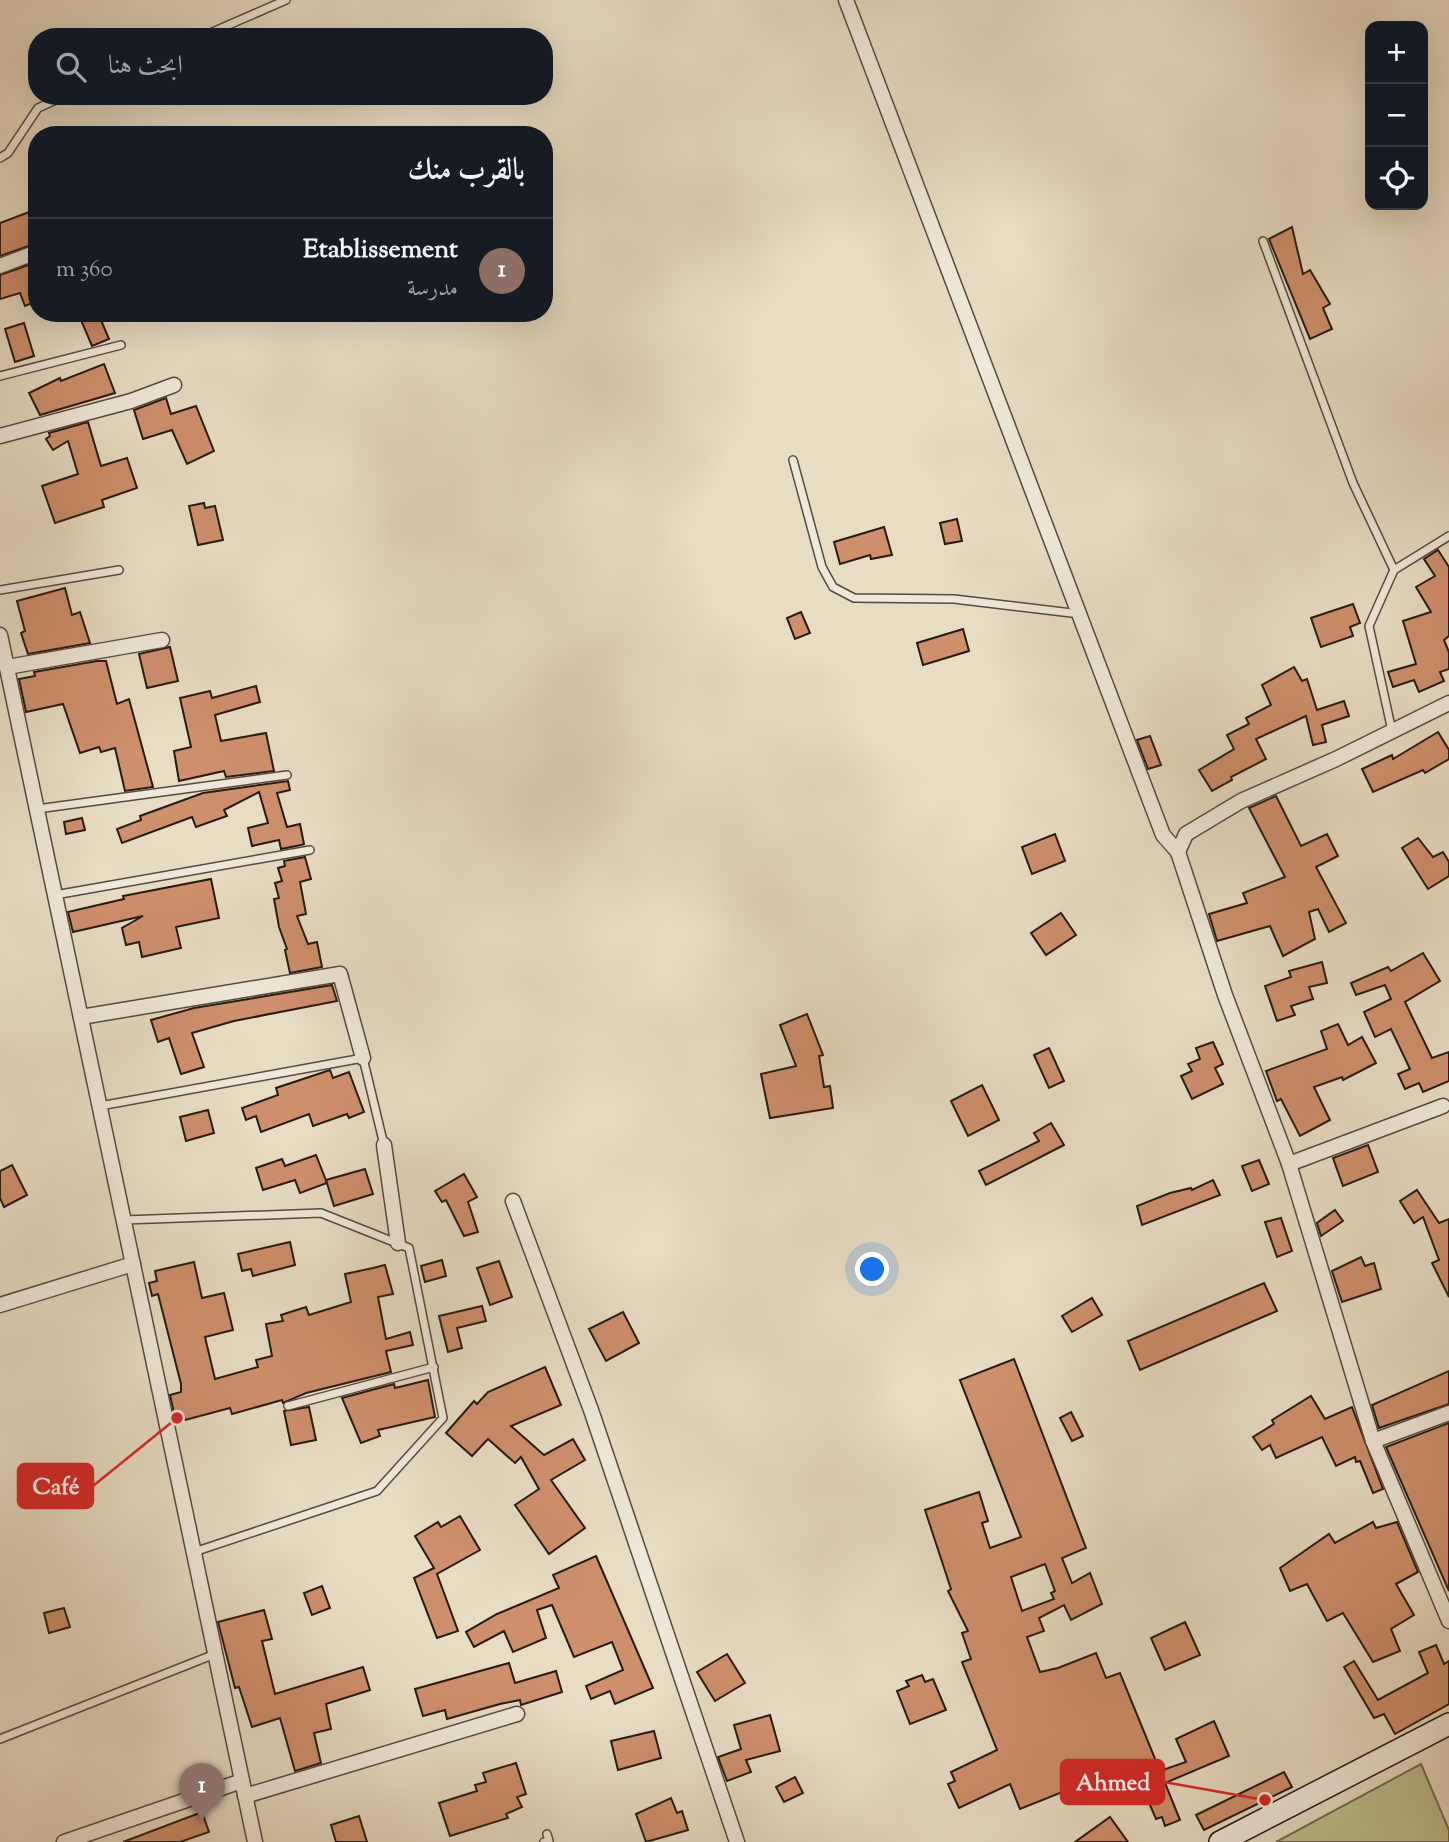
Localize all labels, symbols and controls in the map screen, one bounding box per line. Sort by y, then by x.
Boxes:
map controls [1365,21,1428,210]
button: + [1365,21,1428,84]
search box [28,28,553,105]
icon: search [52,48,90,86]
text: ابحث هنا [108,48,183,85]
button: − [1365,84,1428,147]
button: locate [1365,147,1428,210]
text: بالقرب منك [408,150,525,193]
text: Etablissement [303,232,458,269]
text: 360 m [56,254,113,287]
text: 1 [498,254,506,287]
text: مدرسة [407,273,458,306]
your location [855,1252,889,1286]
callout: Café [18,1464,93,1508]
text: Café [32,1472,80,1505]
callout: Ahmed [1061,1760,1164,1804]
pin: 1 [179,1763,225,1821]
text: Ahmed [1076,1768,1150,1801]

